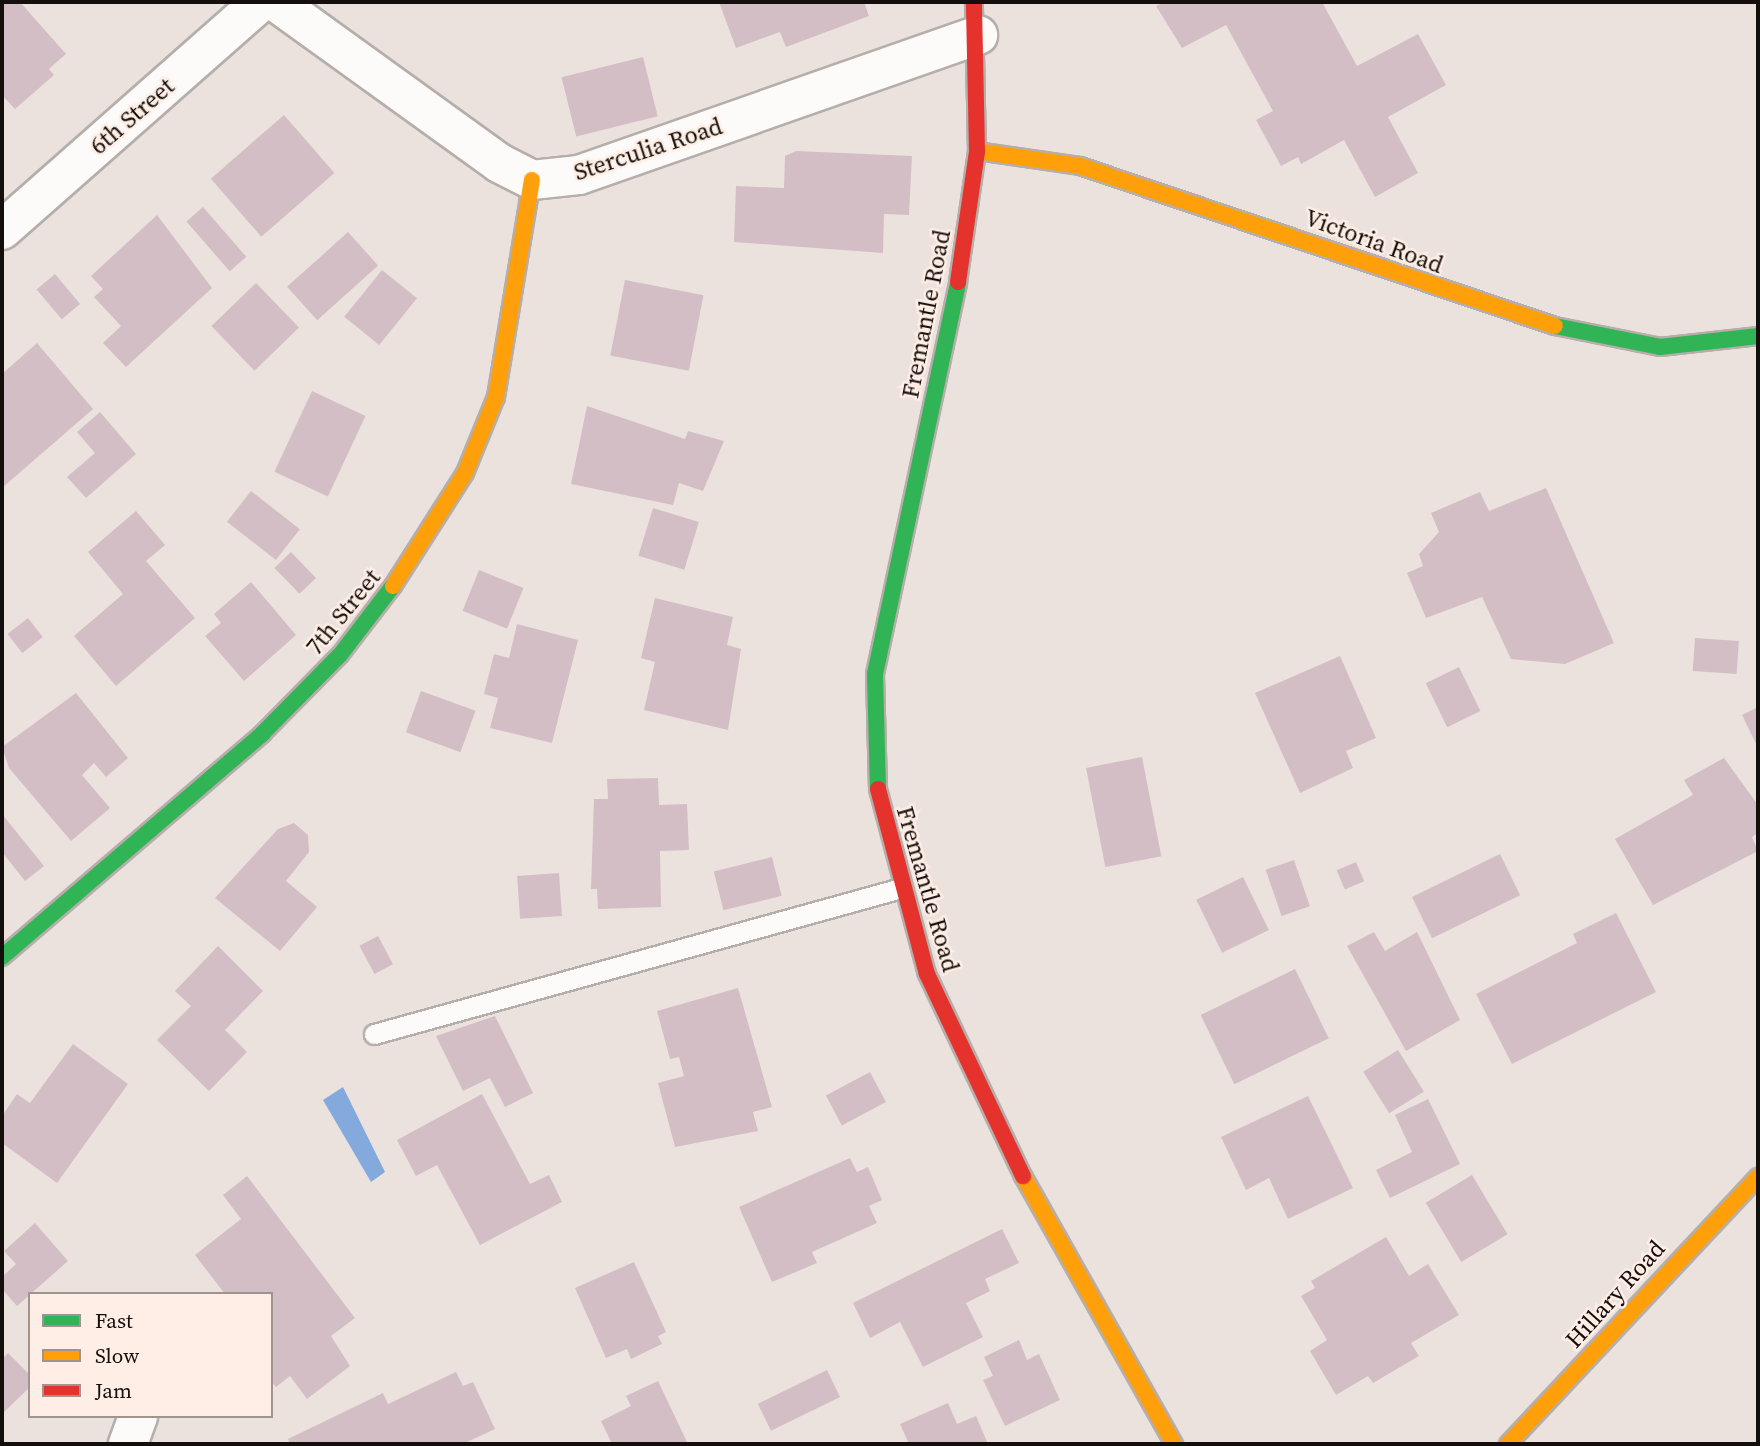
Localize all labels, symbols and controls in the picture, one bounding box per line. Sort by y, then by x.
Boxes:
street label: 6th Street [84,72,180,160]
street label: Sterculia Road [570,111,726,187]
street label: Victoria Road [1301,203,1447,279]
street label: Fremantle Road [896,227,956,401]
street label: 7th Street [300,563,386,661]
street label: Fremantle Road [891,803,965,975]
street label: Hillary Road [1559,1234,1671,1354]
legend [28,1292,273,1418]
text: Fast [95,1306,133,1335]
text: Slow [95,1341,139,1370]
text: Jam [95,1376,132,1405]

